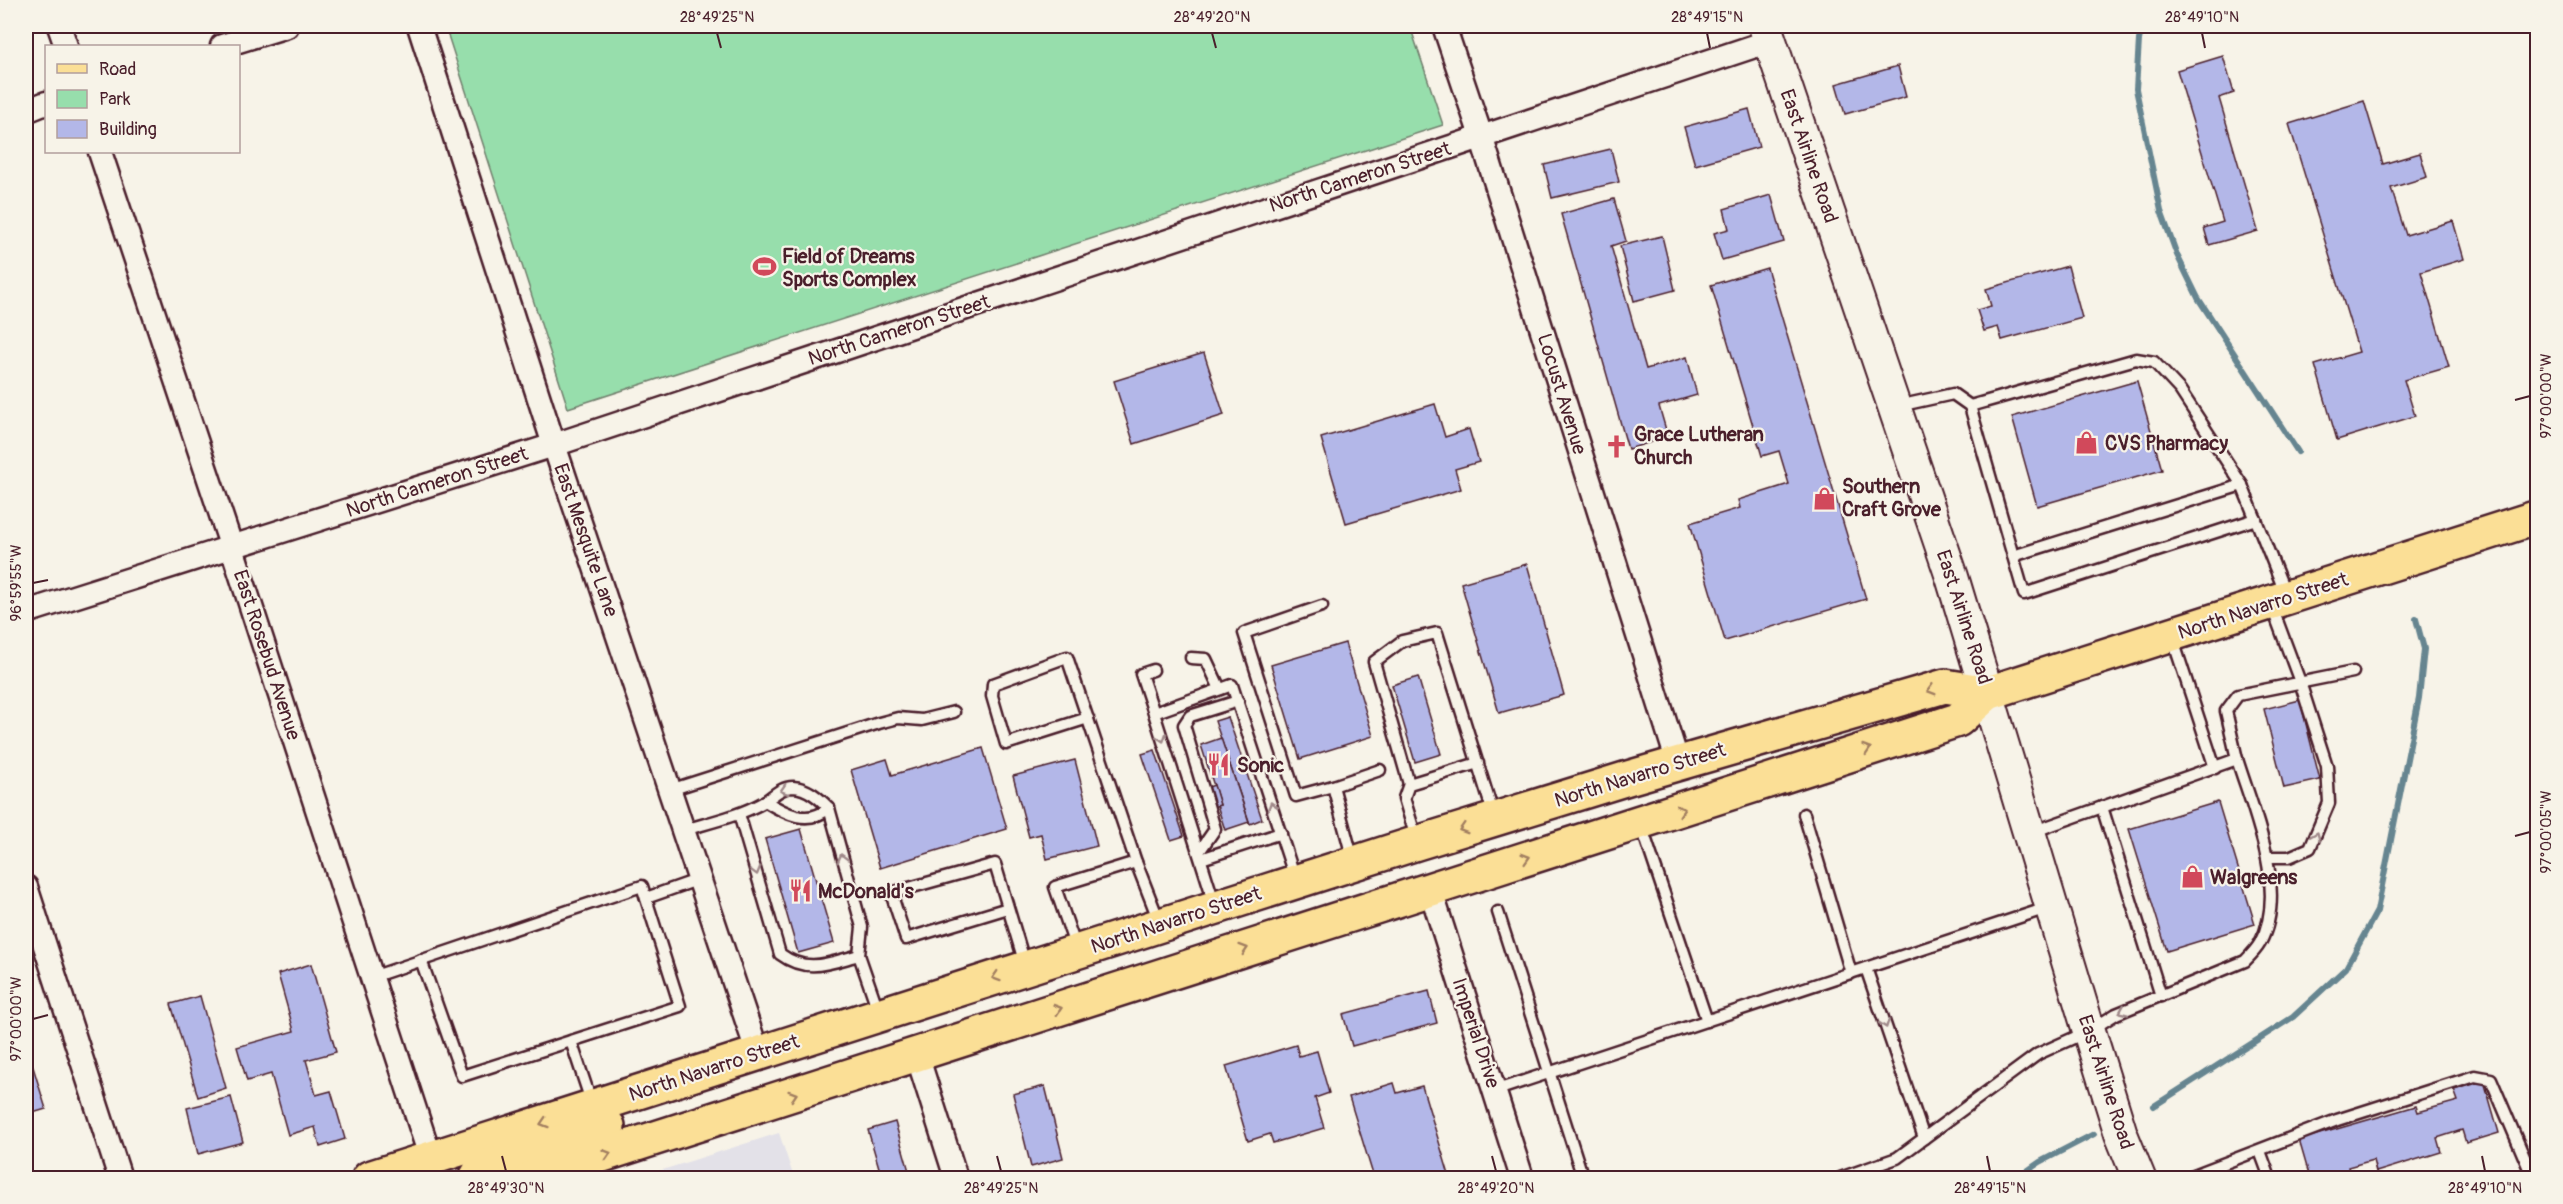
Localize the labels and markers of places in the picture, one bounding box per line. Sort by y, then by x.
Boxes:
place label: Field of Dreams Sports Complex [782,244,917,292]
sports icon: Field of Dreams Sports Complex [751,254,777,280]
place label: Grace Lutheran Church [1634,422,1764,470]
shop icon: CVS Pharmacy [2074,430,2100,456]
place label: CVS Pharmacy [2105,431,2228,456]
church icon: Grace Lutheran Church [1603,433,1629,459]
place label: Southern Craft Grove [1842,474,1942,522]
shop icon: Southern Craft Grove [1811,485,1837,511]
restaurant icon: Sonic [1206,752,1232,778]
place label: Sonic [1237,753,1284,778]
shop icon: Walgreens [2179,864,2205,890]
place label: Walgreens [2210,865,2297,890]
restaurant icon: McDonald's [787,878,813,904]
place label: McDonald's [818,879,914,904]

